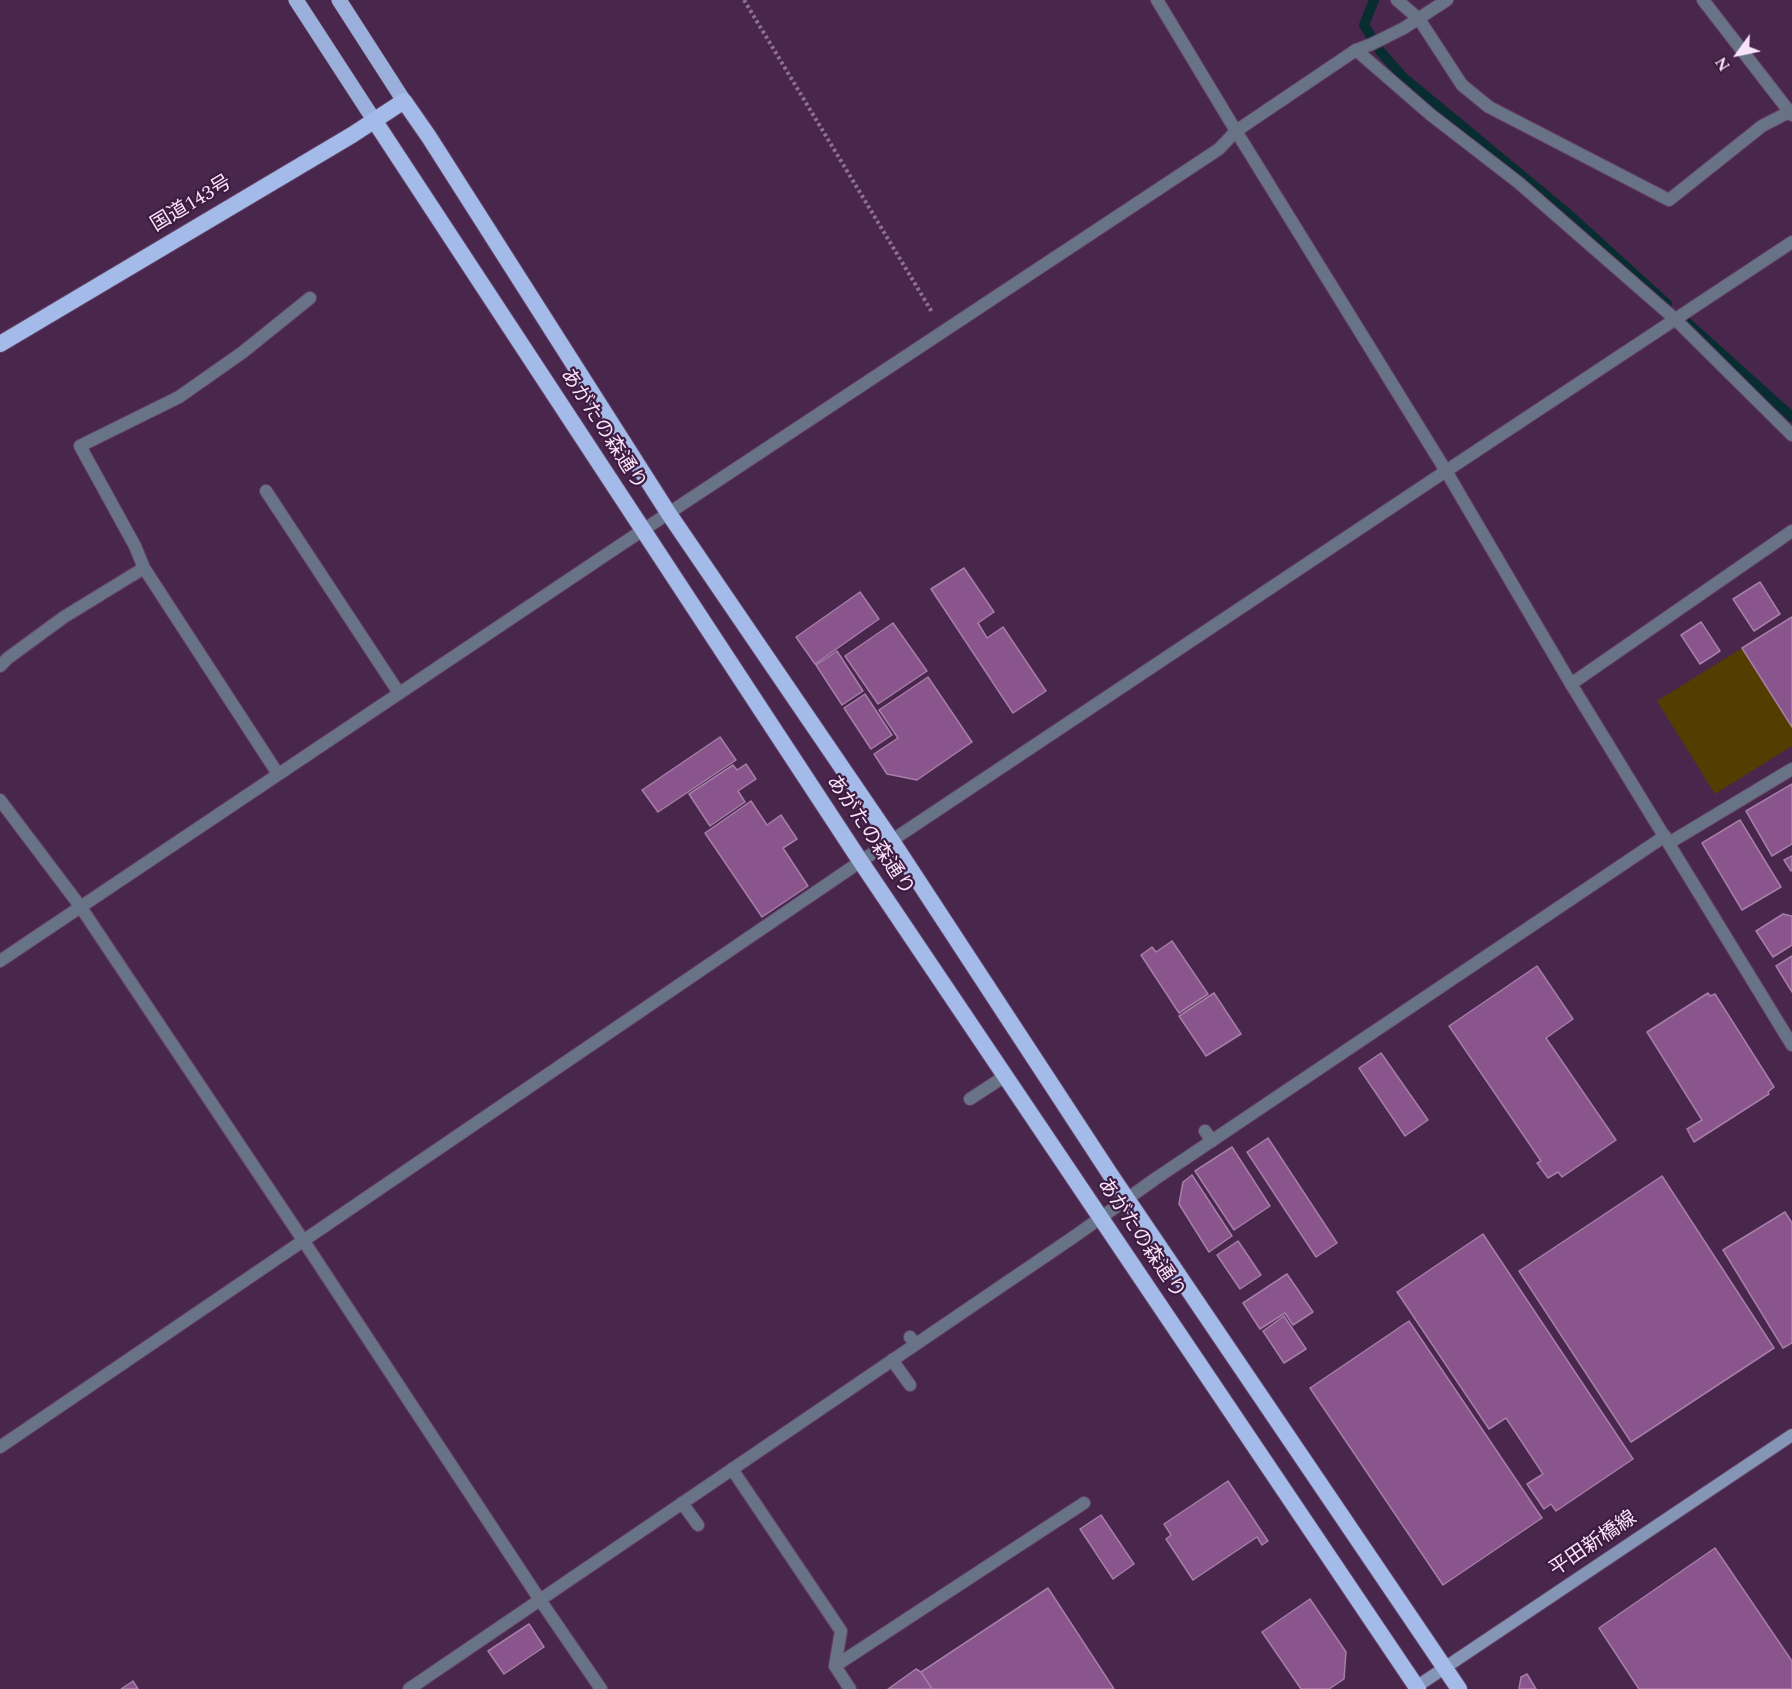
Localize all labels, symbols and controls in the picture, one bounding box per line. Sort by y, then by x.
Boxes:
north arrow [1708,24,1768,84]
text: N [1709,52,1737,76]
street label: 国道143号 [147,172,237,238]
street label: あがたの森通り [554,365,650,495]
street label: あがたの森通り [820,771,918,901]
street label: あがたの森通り [1091,1174,1189,1304]
street label: 平田新橋線 [1546,1507,1642,1583]

